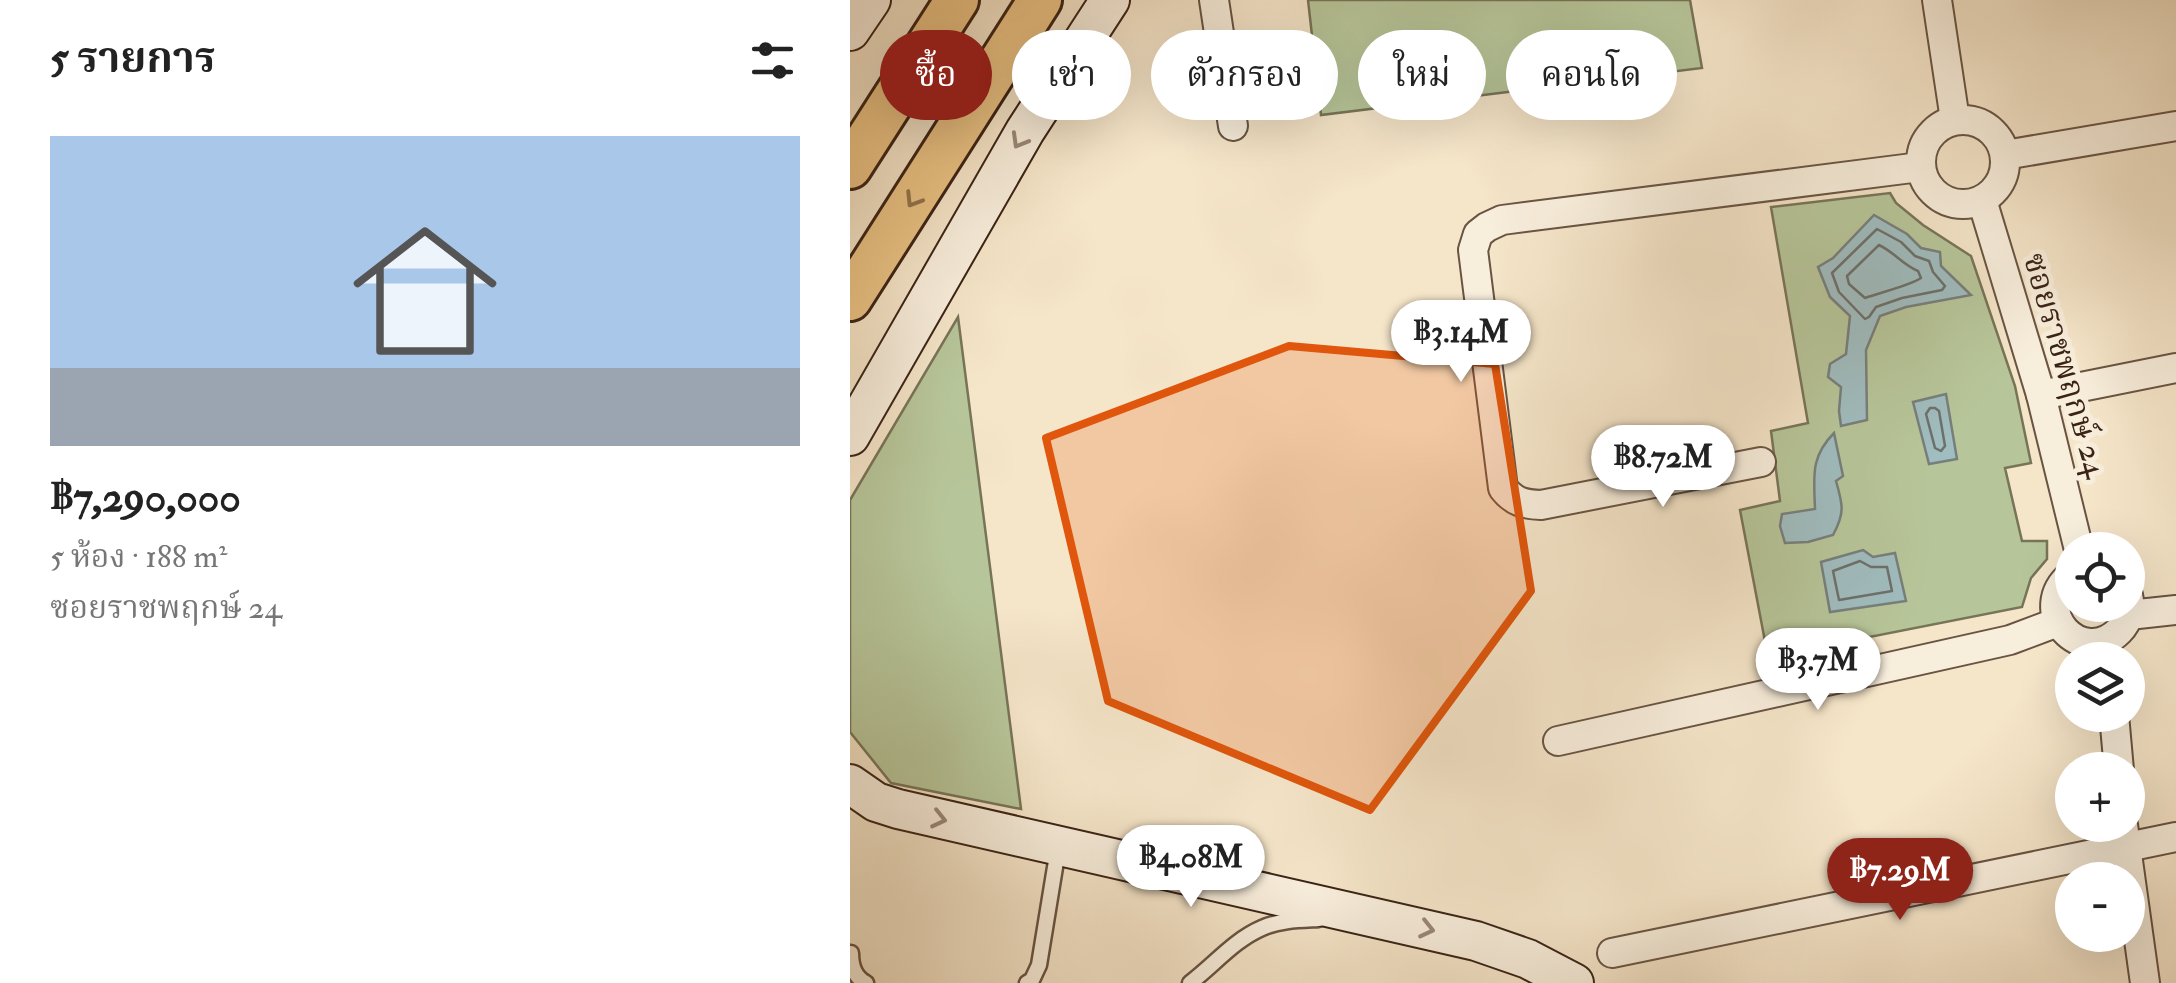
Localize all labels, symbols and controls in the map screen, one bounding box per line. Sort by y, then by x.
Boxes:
chip: ซื้อ [880,30,992,120]
chip: เช่า [1012,30,1131,120]
chip: ตัวกรอง [1151,30,1338,120]
chip: ใหม่ [1358,30,1486,120]
chip: คอนโด [1506,30,1677,120]
text: 5 รายการ [50,33,216,85]
icon: filters [745,33,800,88]
one-way arrow [1012,130,1032,148]
one-way arrow [906,190,925,208]
icon: home [335,201,515,381]
street label: ซอยราชพฤกษ์ 24 [2014,248,2117,484]
pin: ฿3.14M [1380,300,1542,385]
text: ฿3.14M [1413,312,1509,352]
pin: ฿8.72M [1582,425,1744,510]
text: ฿8.72M [1613,437,1713,477]
text: ฿7,290,000 [50,472,241,524]
map controls [2055,532,2145,952]
button: locate [2055,532,2145,622]
text: 5 ห้อง · 188 m² [50,537,227,577]
text: ซอยราชพฤกษ์ 24 [50,588,282,628]
pin: ฿3.7M [1748,628,1888,713]
text: ฿3.7M [1778,640,1858,680]
button: layers [2055,642,2145,732]
button: + [2055,752,2145,842]
one-way arrow [930,807,947,828]
pin: ฿4.08M [1110,825,1272,910]
text: ฿4.08M [1139,837,1243,877]
pin: ฿7.29M [1819,838,1981,923]
text: ฿7.29M [1849,850,1951,890]
button: − [2055,862,2145,952]
one-way arrow [1418,917,1435,938]

